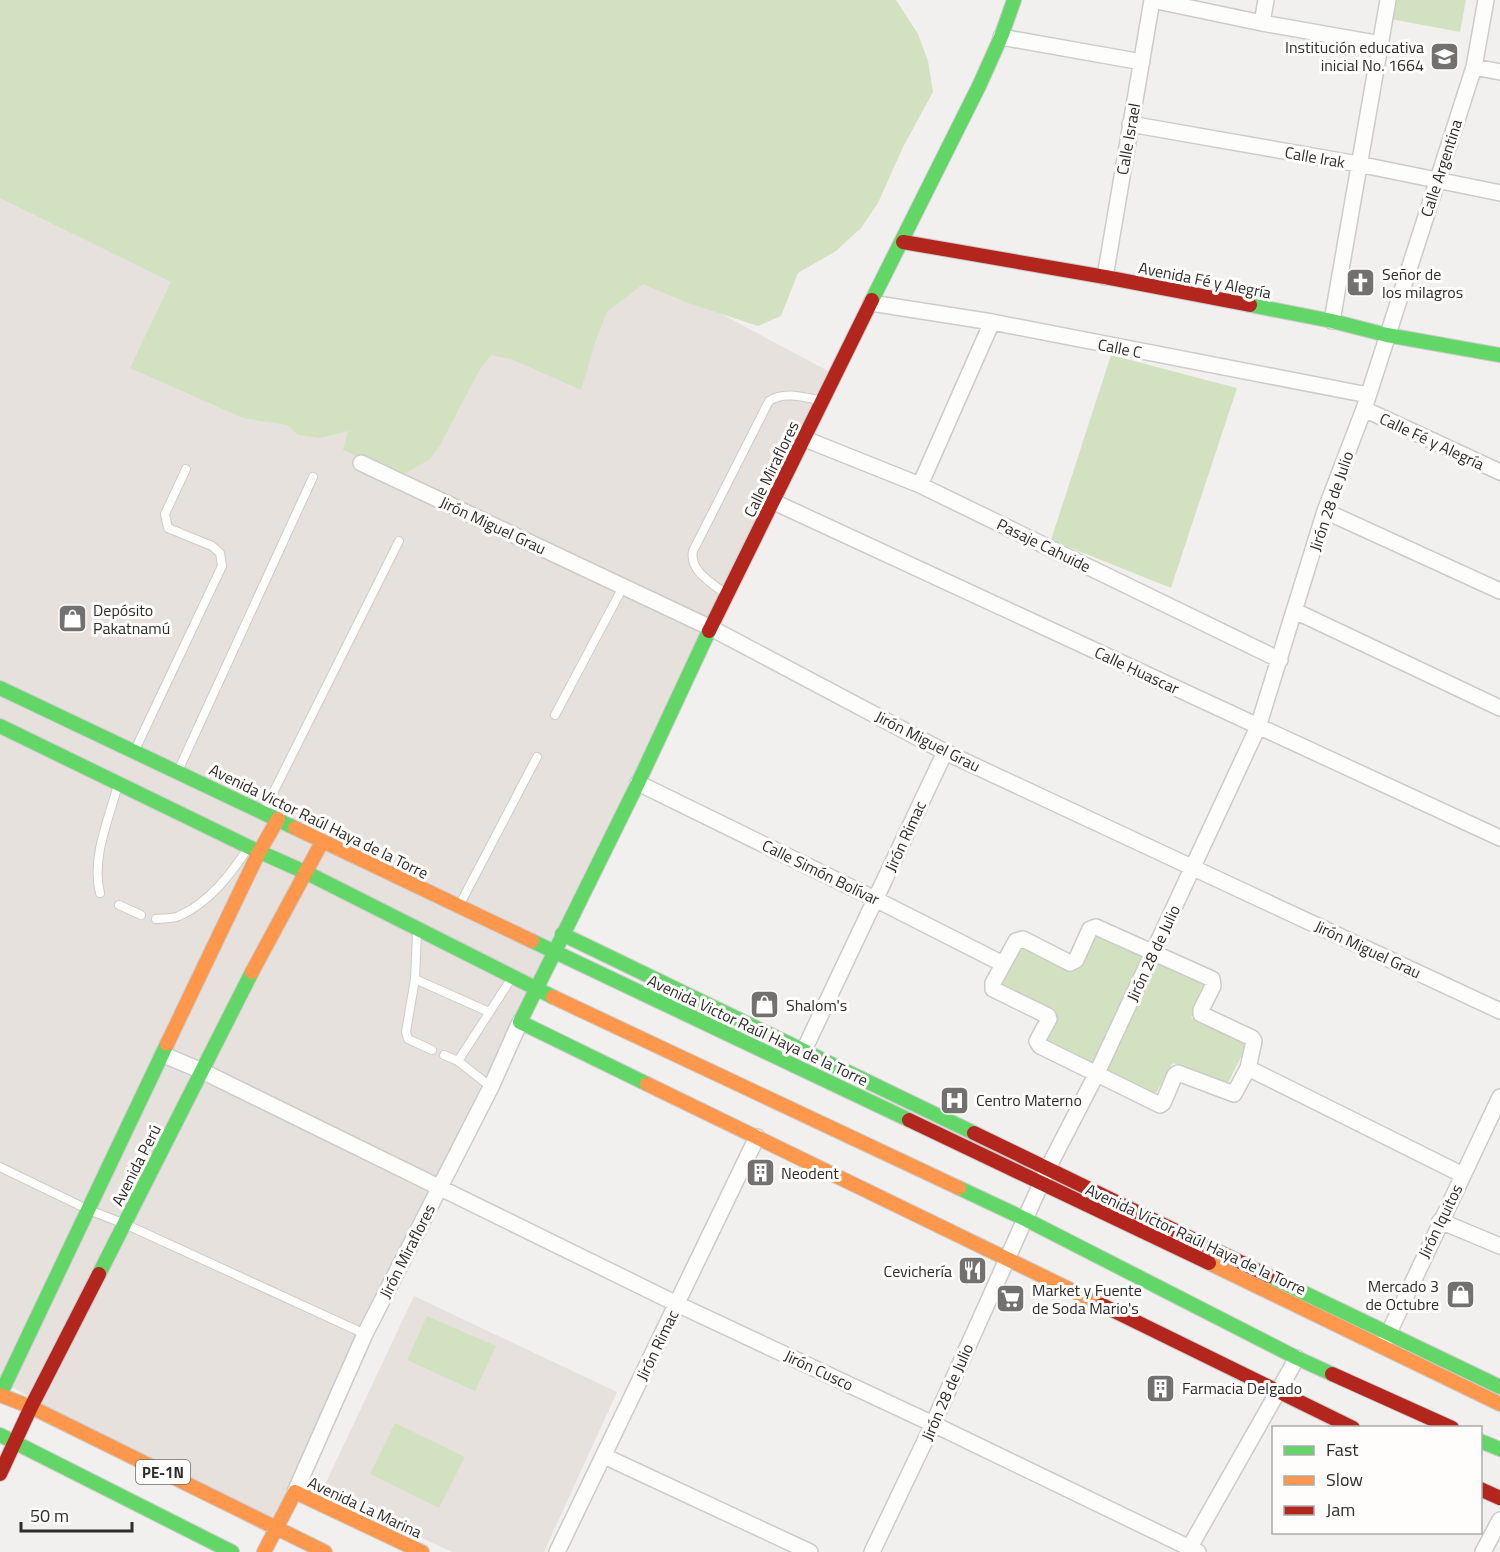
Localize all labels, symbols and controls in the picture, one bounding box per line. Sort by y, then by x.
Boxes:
place label: Institución educativa inicial No. 1664 [1285,35,1424,77]
school or university icon: Institución educativa inicial No. 1664 [1429,40,1461,72]
street label: Calle Israel [1110,101,1146,177]
street label: Calle Argentina [1414,116,1468,220]
street label: Calle Irak [1283,140,1347,174]
street label: Avenida Fé y Alegría [1137,255,1273,305]
place label: Señor de los milagros [1382,262,1463,304]
church icon: Señor de los milagros [1345,267,1377,299]
street label: Calle C [1096,332,1144,364]
street label: Calle Fé y Alegría [1376,406,1488,476]
street label: Calle Miraflores [737,417,805,521]
street label: Jirón 28 de Julio [1303,448,1359,554]
street label: Jirón Miguel Grau [436,490,550,560]
street label: Pasaje Cahuide [993,512,1095,578]
place label: Depósito Pakatnamú [93,598,170,640]
shop icon: Depósito Pakatnamú [56,603,88,635]
street label: Calle Huascar [1091,640,1184,700]
street label: Jirón Miguel Grau [871,704,985,778]
street label: Avenida Victor Raúl Haya de la Torre [205,757,433,885]
street label: Jirón Rimac [878,797,932,875]
street label: Calle Simón Bolívar [758,833,884,911]
street label: Jirón 28 de Julio [1120,901,1186,1005]
street label: Jirón Miguel Grau [1311,914,1425,984]
street label: Avenida Victor Raúl Haya de la Torre [644,968,872,1092]
shop icon: Shalom's [749,989,781,1021]
place label: Shalom's [786,993,847,1017]
hospital icon: Centro Materno [939,1084,971,1116]
place label: Centro Materno [976,1088,1082,1112]
street label: Avenida Perú [105,1120,167,1210]
building icon: Neodent [744,1157,776,1189]
place label: Neodent [781,1161,839,1185]
street label: Avenida Victor Raúl Haya de la Torre [1082,1177,1310,1301]
street label: Jirón Iquitos [1412,1180,1468,1262]
street label: Jirón Miraflores [373,1200,441,1302]
restaurant icon: Cevichería [957,1255,989,1287]
place label: Cevichería [884,1259,952,1283]
place label: Mercado 3 de Octubre [1365,1274,1439,1316]
place label: Market y Fuente de Soda Mario's [1032,1278,1142,1320]
shop icon: Mercado 3 de Octubre [1444,1279,1476,1311]
supermarket icon: Market y Fuente de Soda Mario's [995,1283,1027,1315]
street label: Jirón Rimac [630,1306,684,1384]
street label: Jirón 28 de Julio [915,1339,979,1445]
street label: Jirón Cusco [780,1344,858,1396]
building icon: Farmacia Delgado [1145,1372,1177,1404]
place label: Farmacia Delgado [1182,1376,1302,1400]
legend [1272,1426,1482,1534]
text: Fast [1326,1436,1359,1463]
road number: PE-1N [136,1460,190,1484]
text: Slow [1326,1466,1363,1493]
street label: Avenida La Marina [304,1470,426,1544]
scale bar [21,1495,132,1533]
text: Jam [1326,1496,1355,1523]
text: 50 m [30,1502,69,1529]

